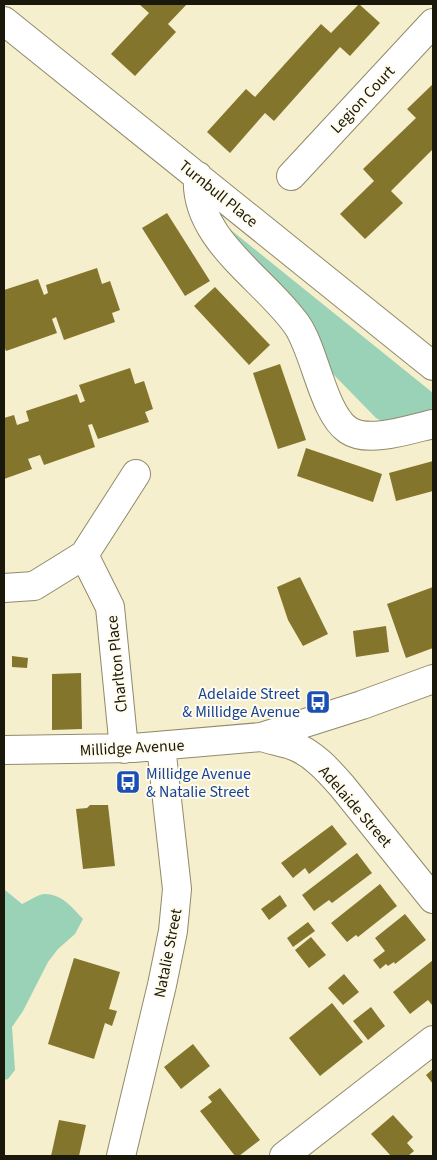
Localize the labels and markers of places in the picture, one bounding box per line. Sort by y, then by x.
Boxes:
place label: Adelaide Street & Millidge Avenue [182,683,301,723]
bus stop icon: Adelaide Street & Millidge Avenue [305,689,331,715]
place label: Millidge Avenue & Natalie Street [146,763,251,803]
bus stop icon: Millidge Avenue & Natalie Street [115,769,141,795]

